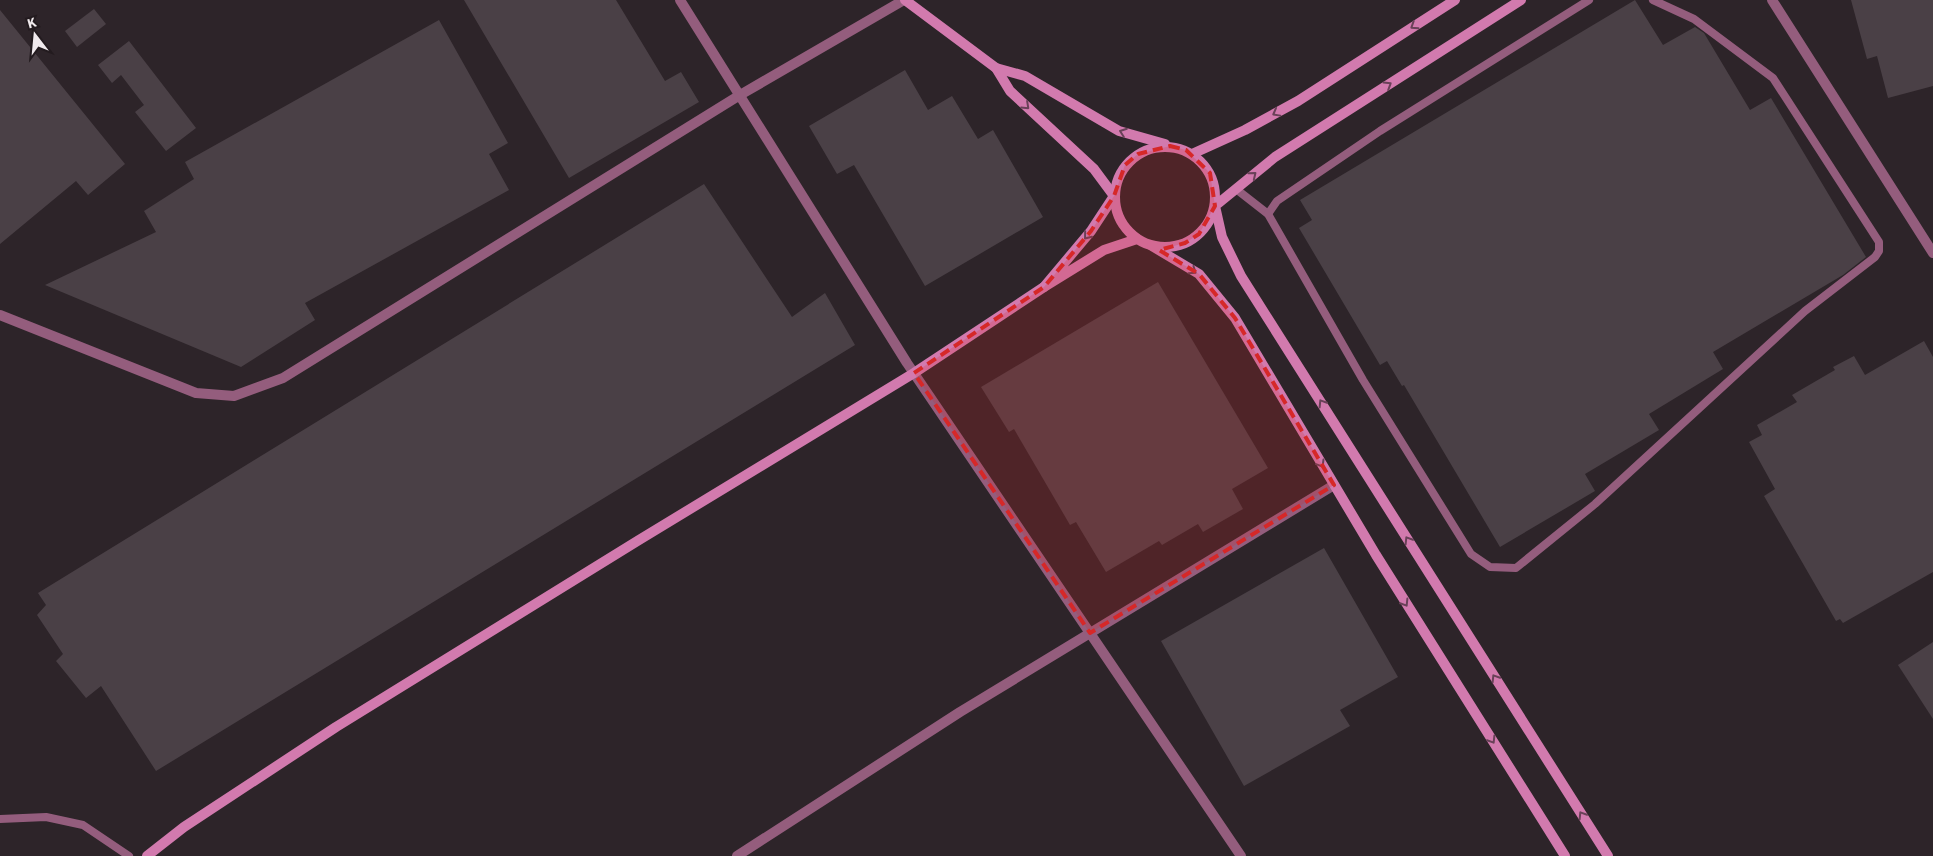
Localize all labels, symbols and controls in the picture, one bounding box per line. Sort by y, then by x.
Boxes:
north arrow [10,10,60,60]
text: K [25,13,39,34]
one-way arrow [1410,20,1419,30]
one-way arrow [1382,82,1392,91]
one-way arrow [1021,100,1030,109]
one-way arrow [1273,107,1282,117]
one-way arrow [1119,128,1128,138]
one-way arrow [1247,172,1256,180]
one-way arrow [1084,230,1092,239]
one-way arrow [1187,265,1197,274]
one-way arrow [1318,399,1328,408]
one-way arrow [1315,458,1325,467]
one-way arrow [1405,537,1414,546]
one-way arrow [1399,597,1409,606]
one-way arrow [1492,674,1501,683]
one-way arrow [1486,735,1495,744]
one-way arrow [1579,811,1589,820]

